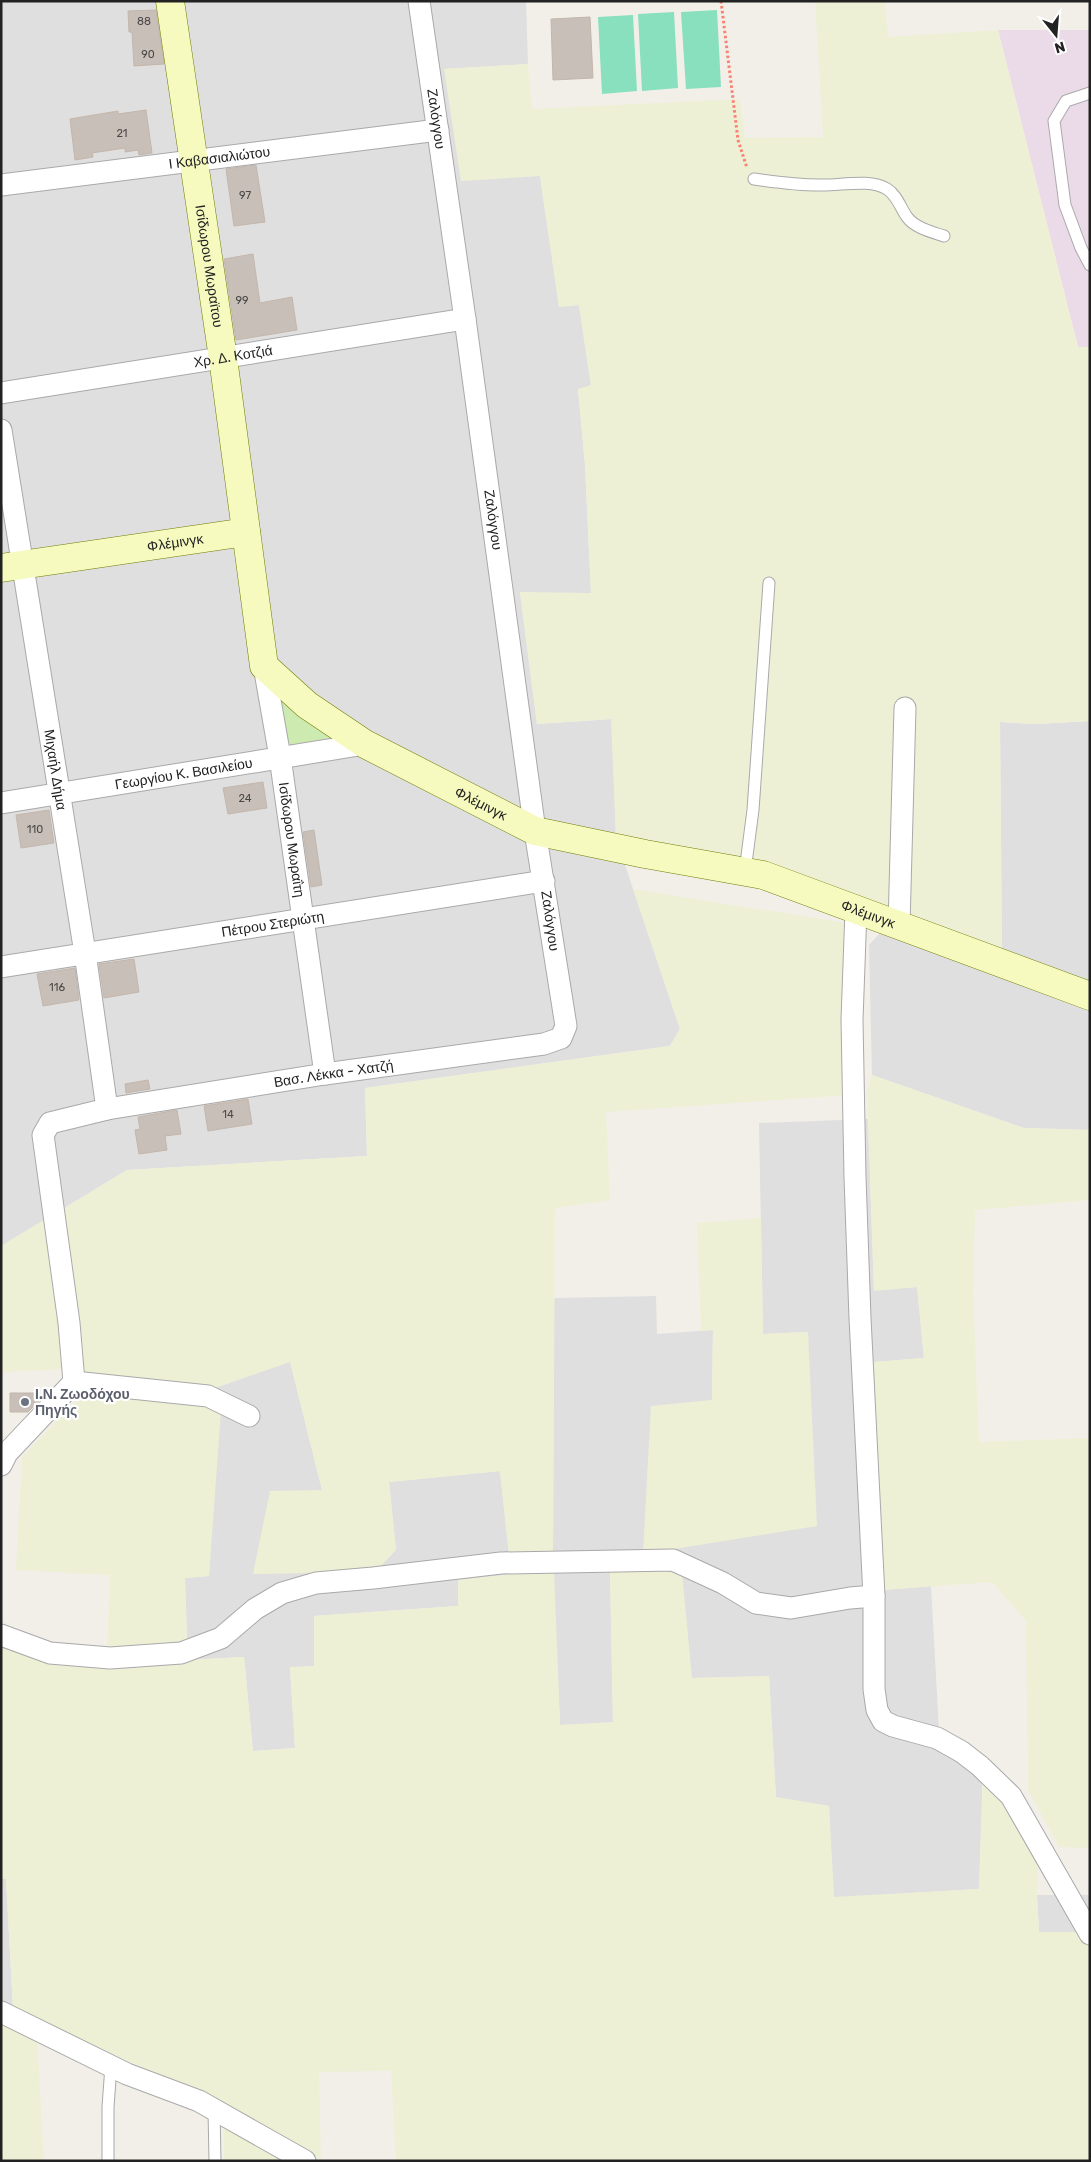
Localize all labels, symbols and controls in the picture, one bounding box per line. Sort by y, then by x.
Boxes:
north arrow [1031,10,1081,60]
house number: 88 [137,15,151,28]
text: N [1052,37,1067,57]
house number: 90 [141,48,155,61]
street label: Ζαλόγγου [423,88,449,150]
house number: 21 [116,127,128,140]
street label: Ι Καβασιαλιώτου [167,143,271,172]
house number: 97 [239,189,251,202]
street label: Ισίδωρου Μωραϊτου [192,204,227,329]
house number: 99 [235,294,249,307]
street label: Χρ. Δ. Κοτζιά [192,341,274,371]
street label: Ζαλόγγου [480,489,506,551]
street label: Φλέμινγκ [146,530,205,555]
street label: Μιχαήλ Δήμα [41,728,70,811]
street label: Γεωργίου Κ. Βασιλείου [114,754,254,793]
street label: Ισίδωρου Μωραΐτη [275,781,308,899]
street label: Φλέμινγκ [452,783,511,824]
house number: 24 [238,792,252,805]
house number: 110 [27,823,43,836]
street label: Ζαλόγγου [537,890,563,952]
street label: Φλέμινγκ [839,896,899,932]
street label: Πέτρου Στεριώτη [220,907,325,940]
house number: 116 [49,981,65,994]
street label: Βασ. Λέκκα - Χατζή [273,1056,394,1091]
house number: 14 [222,1108,234,1121]
place label: Ι.Ν. Ζωοδόχου Πηγής [35,1386,130,1419]
marker: Ι.Ν. Ζωοδόχου Πηγής [19,1396,31,1408]

